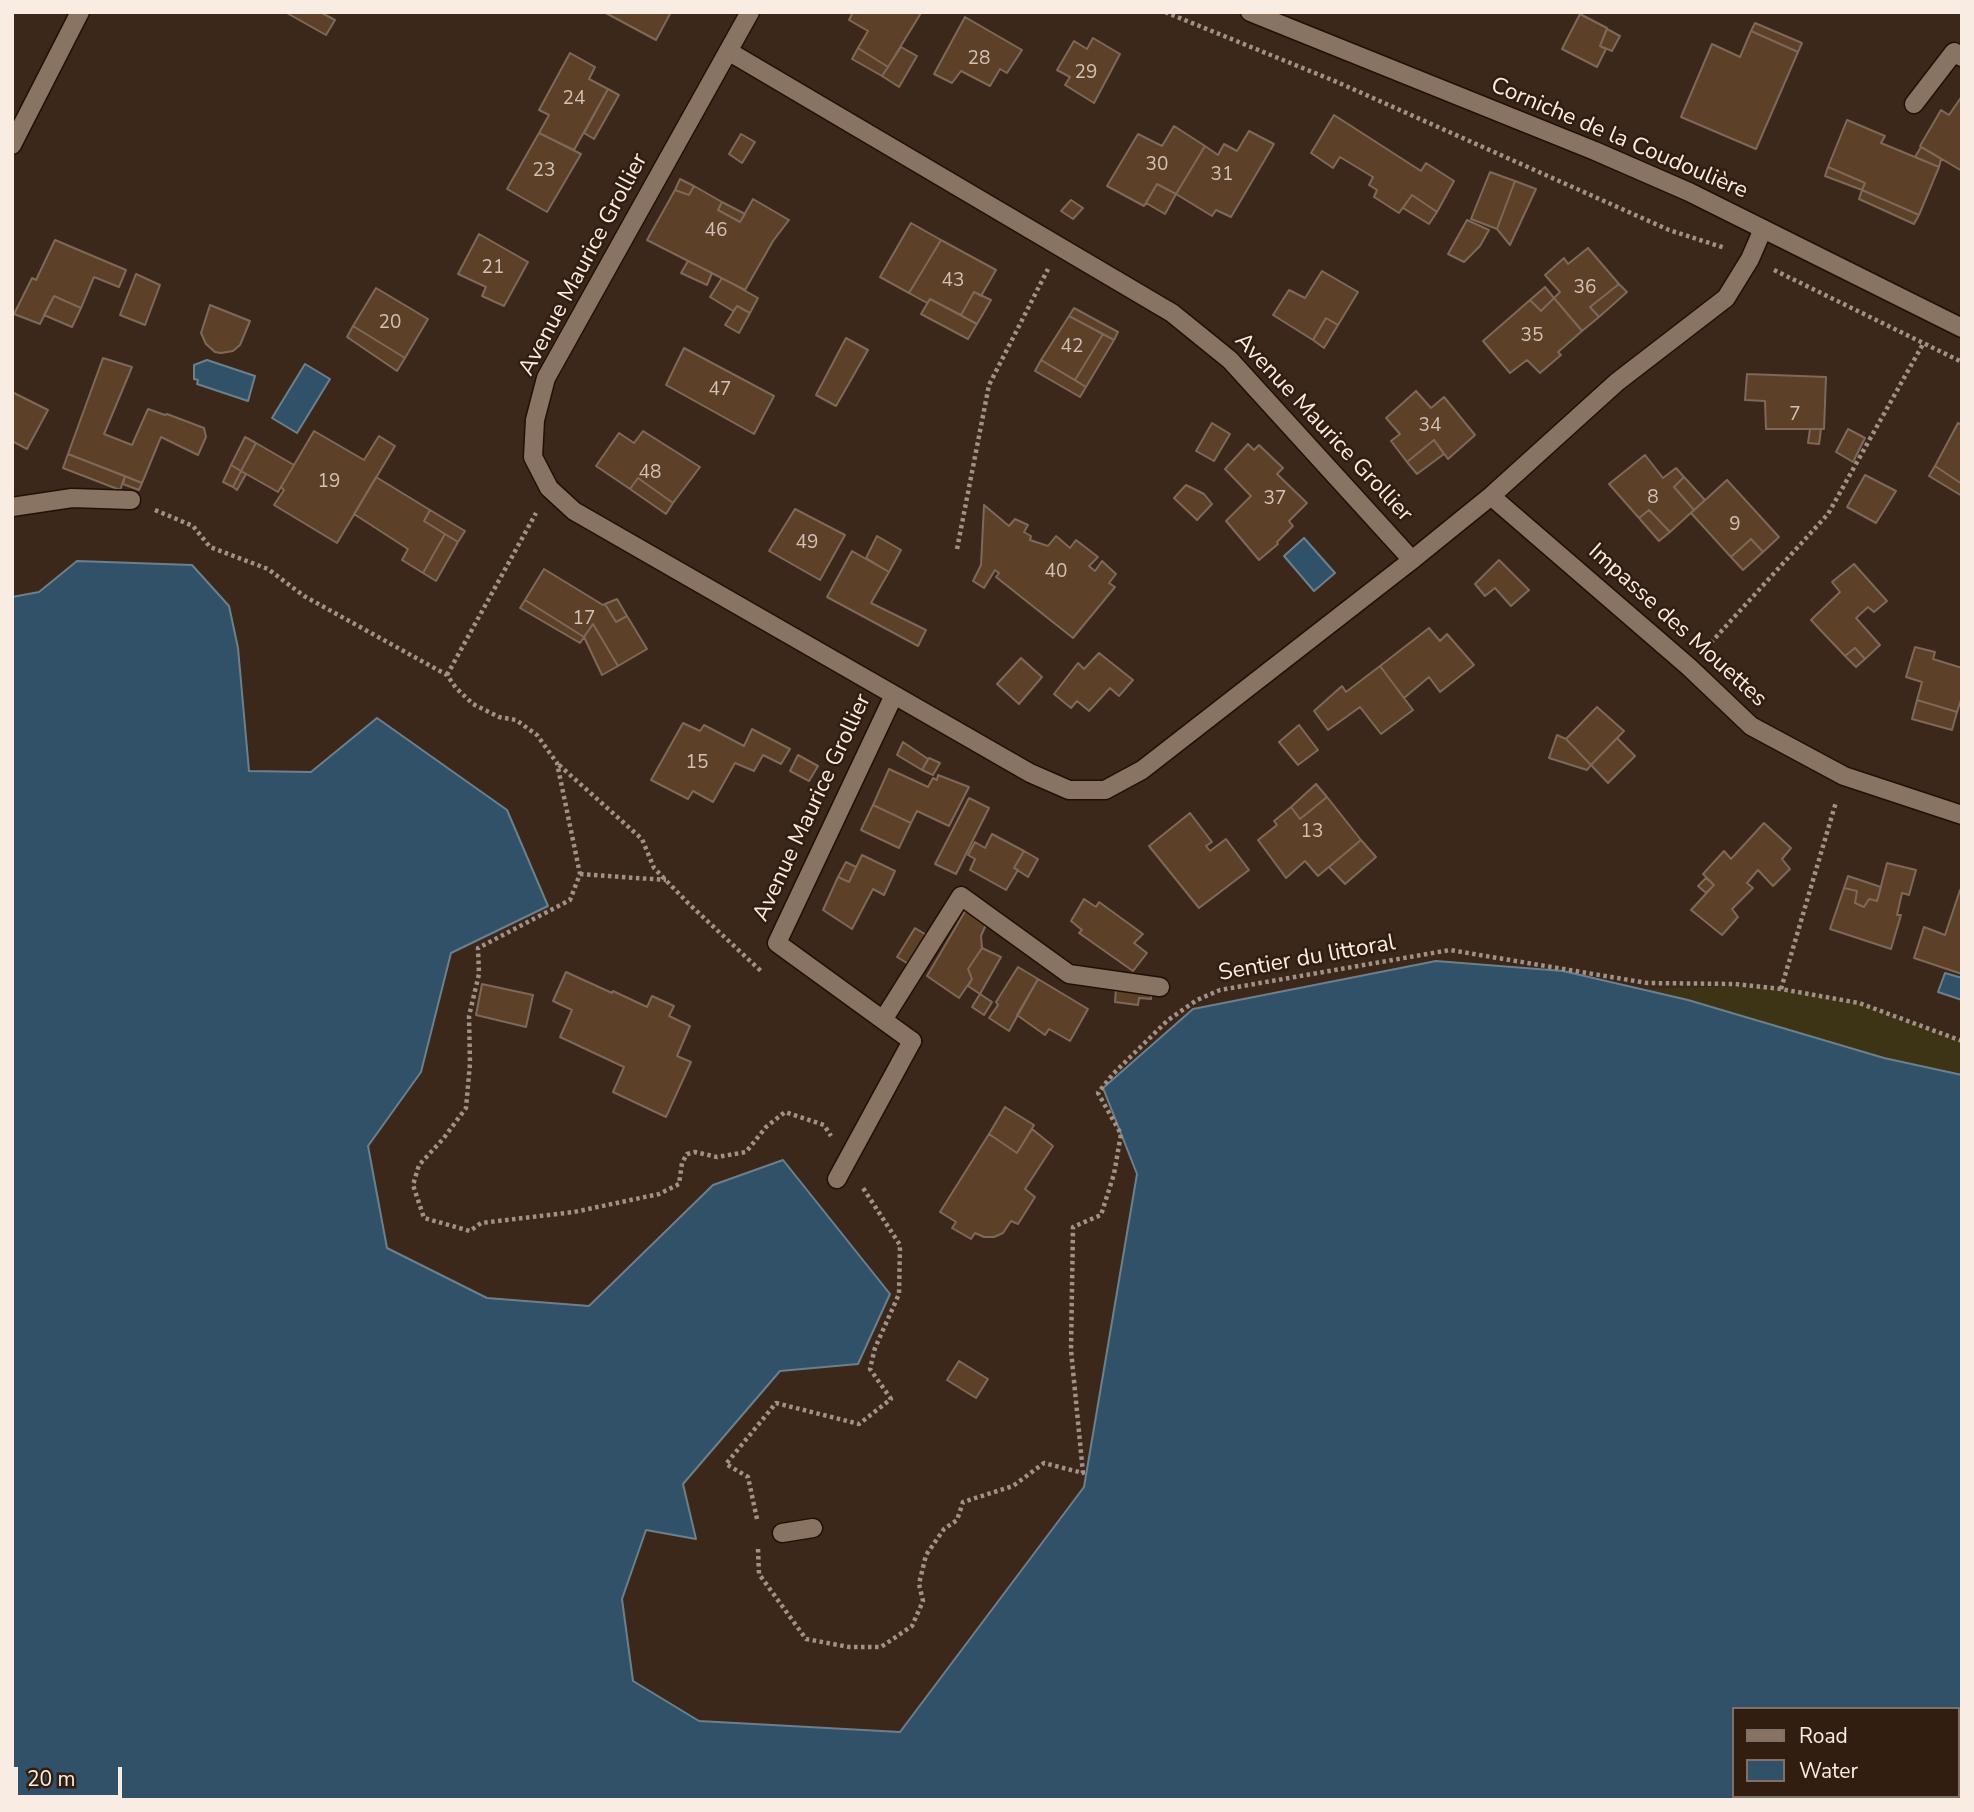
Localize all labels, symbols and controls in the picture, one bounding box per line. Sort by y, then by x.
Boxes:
house number: 28 [968,48,990,70]
house number: 29 [1075,62,1097,84]
street label: Corniche de la Coudoulière [1486,72,1752,206]
house number: 24 [563,88,585,110]
street label: Avenue Maurice Grollier [514,149,654,381]
house number: 30 [1146,154,1168,176]
house number: 23 [533,160,555,182]
house number: 31 [1211,164,1233,186]
house number: 46 [705,220,727,242]
house number: 21 [482,257,504,279]
house number: 43 [942,270,964,292]
house number: 36 [1574,277,1596,299]
house number: 20 [379,312,401,334]
house number: 35 [1521,325,1543,347]
street label: Avenue Maurice Grollier [1228,328,1418,528]
house number: 42 [1061,336,1083,358]
house number: 47 [709,379,731,401]
house number: 7 [1789,404,1801,426]
house number: 34 [1419,415,1441,437]
house number: 48 [639,462,661,484]
house number: 19 [318,471,340,493]
house number: 8 [1647,487,1659,509]
house number: 37 [1264,488,1286,510]
house number: 9 [1729,514,1741,536]
house number: 49 [796,532,818,554]
street label: Impasse des Mouettes [1582,539,1772,713]
house number: 40 [1045,561,1067,583]
house number: 17 [573,608,595,630]
street label: Avenue Maurice Grollier [748,690,878,926]
house number: 15 [686,752,708,774]
house number: 13 [1301,821,1323,843]
street label: Sentier du littoral [1216,930,1398,988]
legend [1732,1707,1960,1798]
text: Road [1799,1722,1848,1750]
scale bar [18,1752,126,1796]
text: Water [1799,1757,1858,1785]
text: 20 m [27,1765,76,1793]

